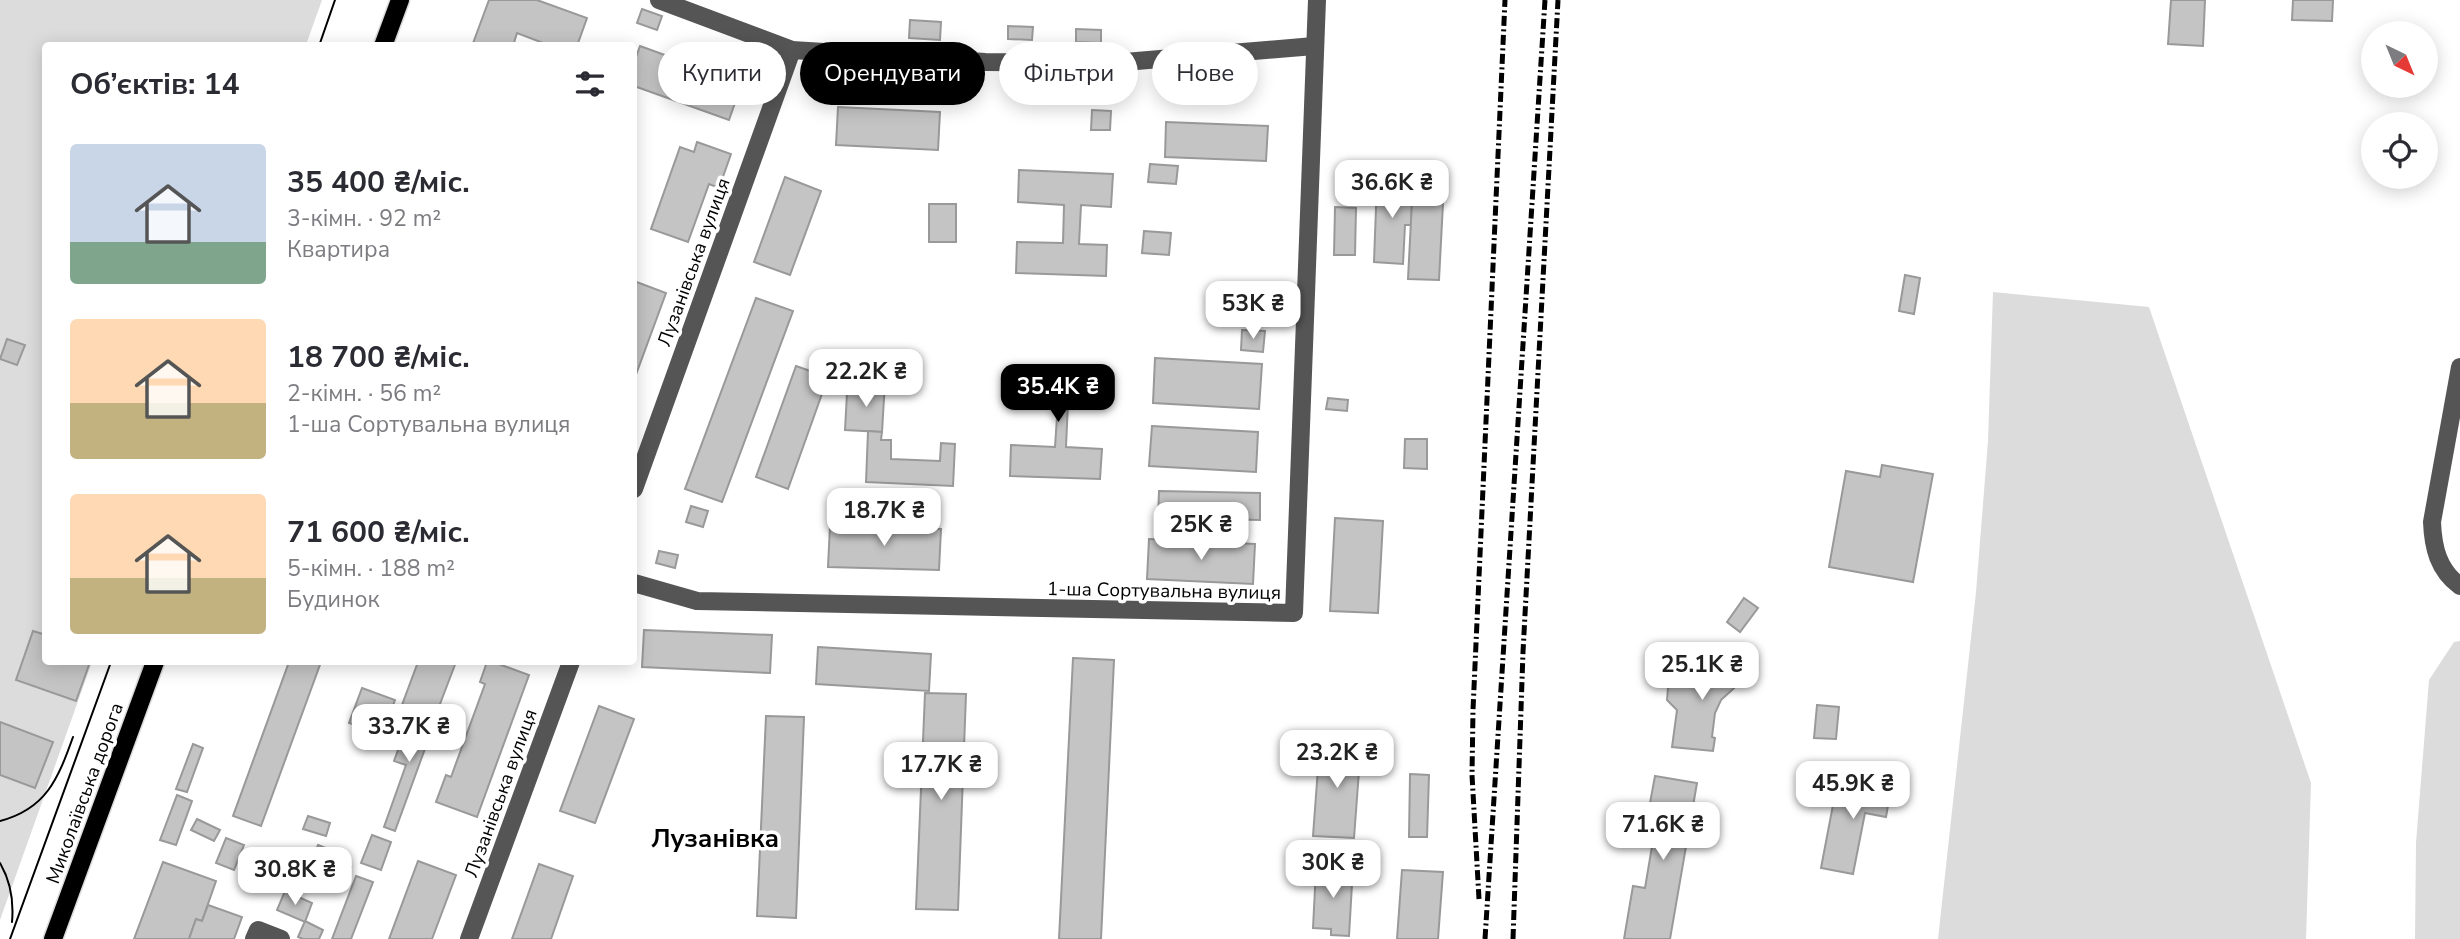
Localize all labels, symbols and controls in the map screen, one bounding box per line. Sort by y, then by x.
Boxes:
north arrow [2361,21,2438,98]
map controls [2361,21,2438,189]
chip: Купити [658,42,786,105]
chip: Орендувати [800,42,985,105]
chip: Фільтри [999,42,1138,105]
chip: Нове [1152,42,1258,105]
text: Об’єктів: 14 [70,64,240,105]
icon: filters [571,65,609,103]
button: locate [2361,112,2438,189]
pin: 36.6K ₴ [1327,160,1457,220]
text: 35 400 ₴/міс. [287,162,470,203]
text: 36.6K ₴ [1351,167,1433,198]
icon: home [126,172,210,256]
street label: Лузанівська вулиця [651,174,737,350]
text: 3-кімн. · 92 m² [287,203,441,234]
text: Квартира [287,234,390,265]
pin: 53K ₴ [1204,282,1302,341]
text: 53K ₴ [1222,288,1284,319]
text: 18 700 ₴/міс. [287,337,470,378]
icon: home [126,347,210,431]
pin: 22.2K ₴ [801,350,931,409]
text: 22.2K ₴ [825,356,907,387]
pin: 35.4K ₴ [993,364,1123,424]
text: 35.4K ₴ [1017,371,1099,402]
text: 2-кімн. · 56 m² [287,378,441,409]
text: 1-ша Сортувальна вулиця [287,409,571,440]
pin: 18.7K ₴ [819,489,949,548]
text: 18.7K ₴ [843,495,925,526]
pin: 25K ₴ [1152,503,1250,562]
text: 25K ₴ [1170,509,1232,540]
text: 71 600 ₴/міс. [287,512,470,553]
icon: home [126,522,210,606]
text: 5-кімн. · 188 m² [287,553,455,584]
street label: 1-ша Сортувальна вулиця [1047,576,1281,606]
text: Будинок [287,584,380,615]
pin: 25.1K ₴ [1637,642,1767,702]
text: 25.1K ₴ [1661,649,1743,680]
street label: Миколаївська дорога [40,699,130,887]
pin: 33.7K ₴ [344,704,474,764]
street label: Лузанівська вулиця [458,705,544,881]
text: 33.7K ₴ [368,711,450,742]
pin: 23.2K ₴ [1272,730,1402,790]
text: 23.2K ₴ [1296,737,1378,768]
pin: 17.7K ₴ [876,742,1006,802]
text: 17.7K ₴ [900,749,982,780]
pin: 45.9K ₴ [1788,762,1918,821]
text: 45.9K ₴ [1812,768,1894,799]
pin: 71.6K ₴ [1598,802,1728,862]
text: 71.6K ₴ [1622,809,1704,840]
district label: Лузанівка [651,821,779,856]
pin: 30K ₴ [1284,841,1382,900]
text: 30K ₴ [1302,847,1364,878]
pin: 30.8K ₴ [230,848,360,907]
text: 30.8K ₴ [254,854,336,885]

